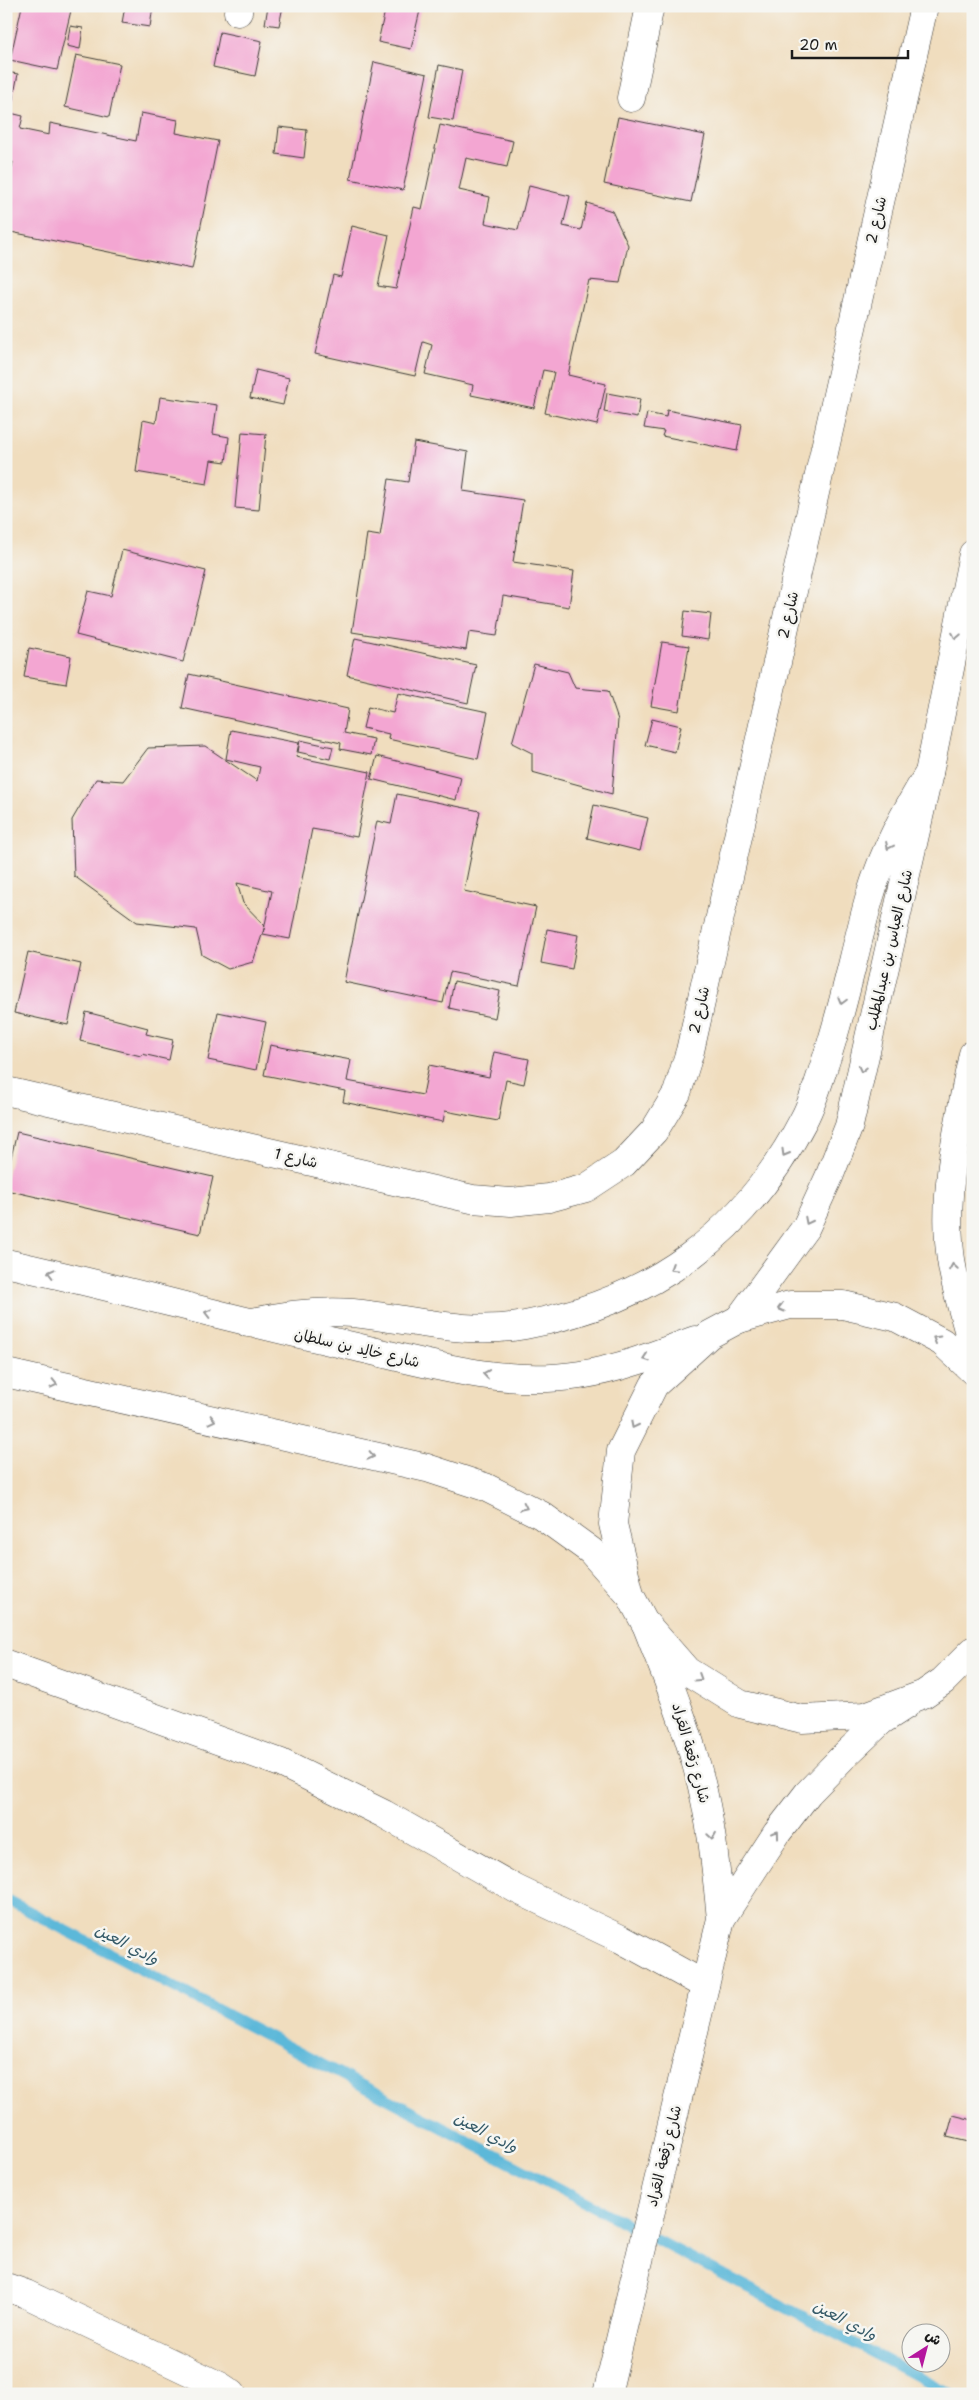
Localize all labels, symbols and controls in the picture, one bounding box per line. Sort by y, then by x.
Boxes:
scale bar [792,28,908,60]
text: 20 m [799,35,838,55]
street label: شارع 2 [861,194,891,246]
street label: شارع 2 [773,589,803,641]
one-way arrow [951,632,962,641]
one-way arrow [884,841,895,850]
street label: شارع العباس بن عبدالمطلب [861,868,917,1032]
street label: شارع 2 [684,984,714,1036]
one-way arrow [837,997,848,1006]
one-way arrow [857,1064,868,1073]
street label: شارع 1 [272,1143,320,1173]
one-way arrow [781,1147,791,1156]
one-way arrow [804,1216,814,1225]
one-way arrow [669,1262,678,1271]
one-way arrow [948,1262,958,1271]
one-way arrow [46,1268,55,1279]
one-way arrow [777,1302,785,1313]
one-way arrow [204,1308,213,1319]
street label: شارع خالِد بن سلطان [292,1324,422,1372]
one-way arrow [932,1336,941,1346]
one-way arrow [643,1352,651,1362]
one-way arrow [482,1370,491,1380]
one-way arrow [49,1378,58,1389]
one-way arrow [208,1414,217,1425]
one-way arrow [630,1420,640,1429]
one-way arrow [366,1450,375,1460]
one-way arrow [519,1501,528,1511]
one-way arrow [694,1672,703,1682]
street label: شارع رَقعة العَراد [667,1700,715,1806]
one-way arrow [770,1830,779,1840]
one-way arrow [706,1832,716,1840]
water label: وادي العين [91,1919,163,1971]
street label: شارع رَقعة العَراد [642,2103,686,2209]
water label: وادي العين [450,2107,522,2159]
water label: وادي العين [809,2295,881,2347]
north arrow [902,2322,952,2372]
text: ش [922,2326,945,2349]

